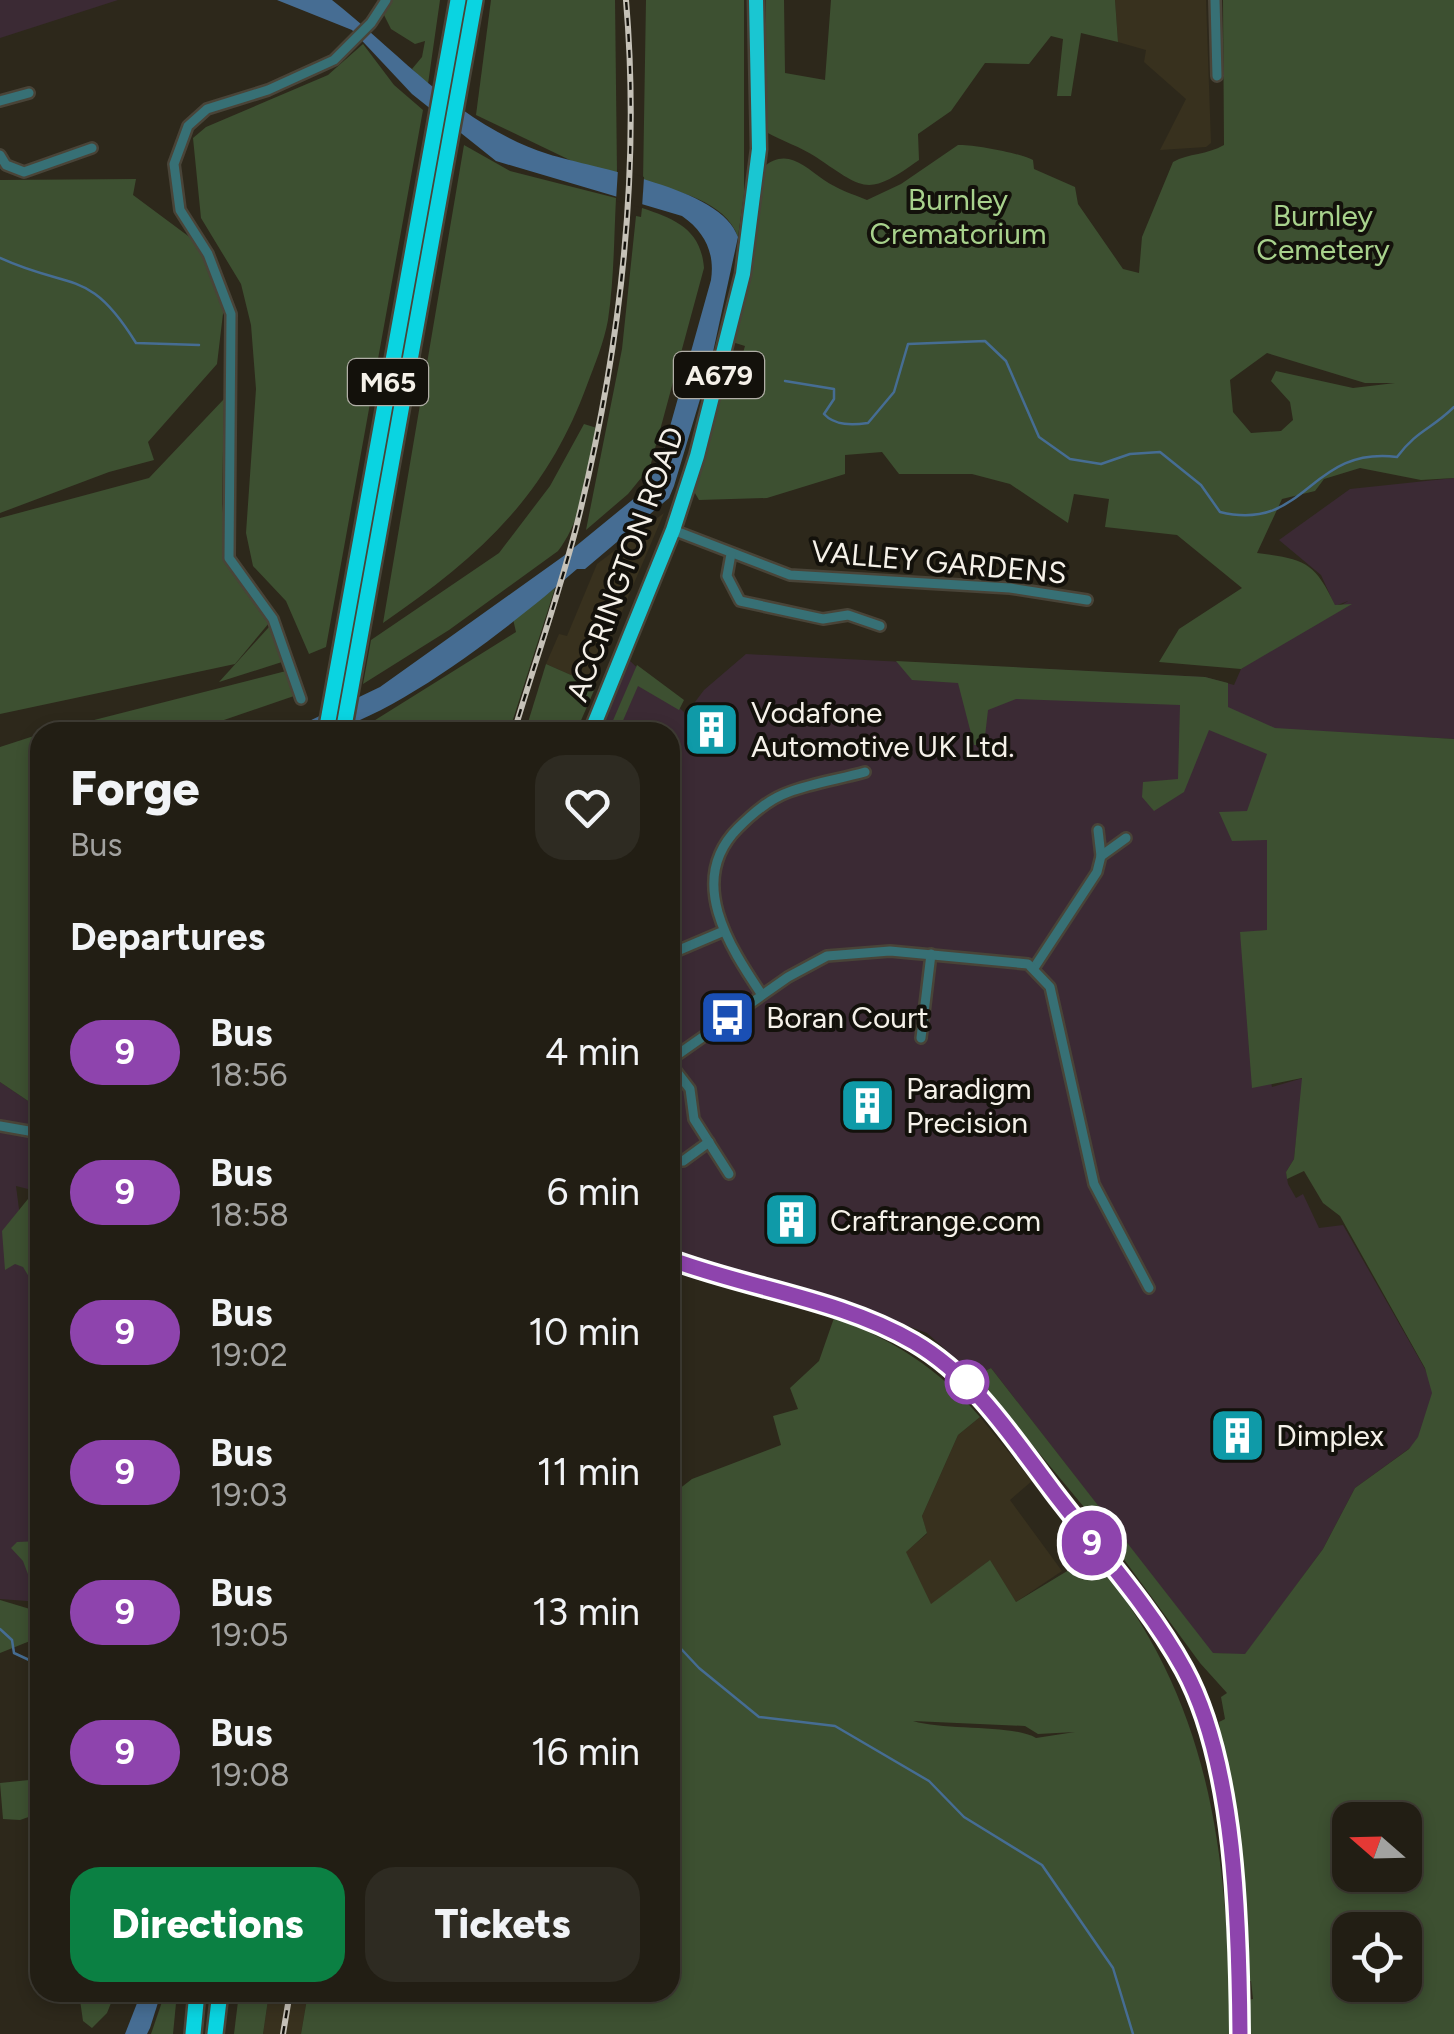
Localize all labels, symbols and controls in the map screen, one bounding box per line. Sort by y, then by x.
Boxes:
park label: Burnley Crematorium [869,181,1047,252]
park label: Burnley Cemetery [1256,197,1390,268]
road number: A679 [674,352,764,398]
road number: M65 [348,359,428,405]
street label: ACCRINGTON ROAD [558,422,692,706]
street label: VALLEY GARDENS [810,532,1068,592]
place label: Vodafone Automotive UK Ltd. [751,694,1015,765]
building icon: Vodafone Automotive UK Ltd. [682,699,742,759]
button: heart [535,755,640,860]
text: Forge [70,759,200,817]
text: Bus [70,826,122,864]
text: Departures [70,914,265,960]
bus stop icon: Boran Court [697,987,757,1047]
place label: Boran Court [766,999,929,1036]
text: Bus [210,1010,273,1056]
text: 4 min [545,1029,640,1075]
text: 9 [115,1031,135,1073]
text: 18:56 [210,1056,287,1094]
place label: Paradigm Precision [906,1070,1032,1141]
building icon: Paradigm Precision [837,1075,897,1135]
text: Bus [210,1150,273,1196]
text: 6 min [547,1169,640,1215]
text: 9 [115,1171,135,1213]
building icon: Craftrange.com [761,1190,821,1250]
text: 18:58 [210,1196,289,1234]
place label: Craftrange.com [830,1202,1041,1239]
text: Bus [210,1290,273,1336]
text: 10 min [528,1309,640,1355]
text: 9 [115,1311,135,1353]
text: 19:02 [210,1336,288,1374]
unlabelled marker [946,1361,988,1403]
building icon: Dimplex [1207,1405,1267,1465]
place label: Dimplex [1276,1417,1384,1454]
text: Bus [210,1430,273,1476]
text: 11 min [537,1449,640,1495]
text: 9 [115,1451,135,1493]
text: 19:03 [210,1476,287,1514]
line badge: 9 [1060,1510,1124,1576]
text: 9 [1082,1522,1102,1564]
text: Bus [210,1570,273,1616]
text: 13 min [532,1589,640,1635]
text: 9 [115,1591,135,1633]
text: 19:05 [210,1616,288,1654]
text: Bus [210,1710,273,1756]
text: 16 min [531,1729,640,1775]
text: 9 [115,1731,135,1773]
text: 19:08 [210,1756,290,1794]
north arrow [1332,1802,1422,1892]
map controls [1332,1802,1422,2002]
button: Directions [70,1867,345,1982]
button: Tickets [365,1867,640,1982]
button: locate [1332,1912,1422,2002]

